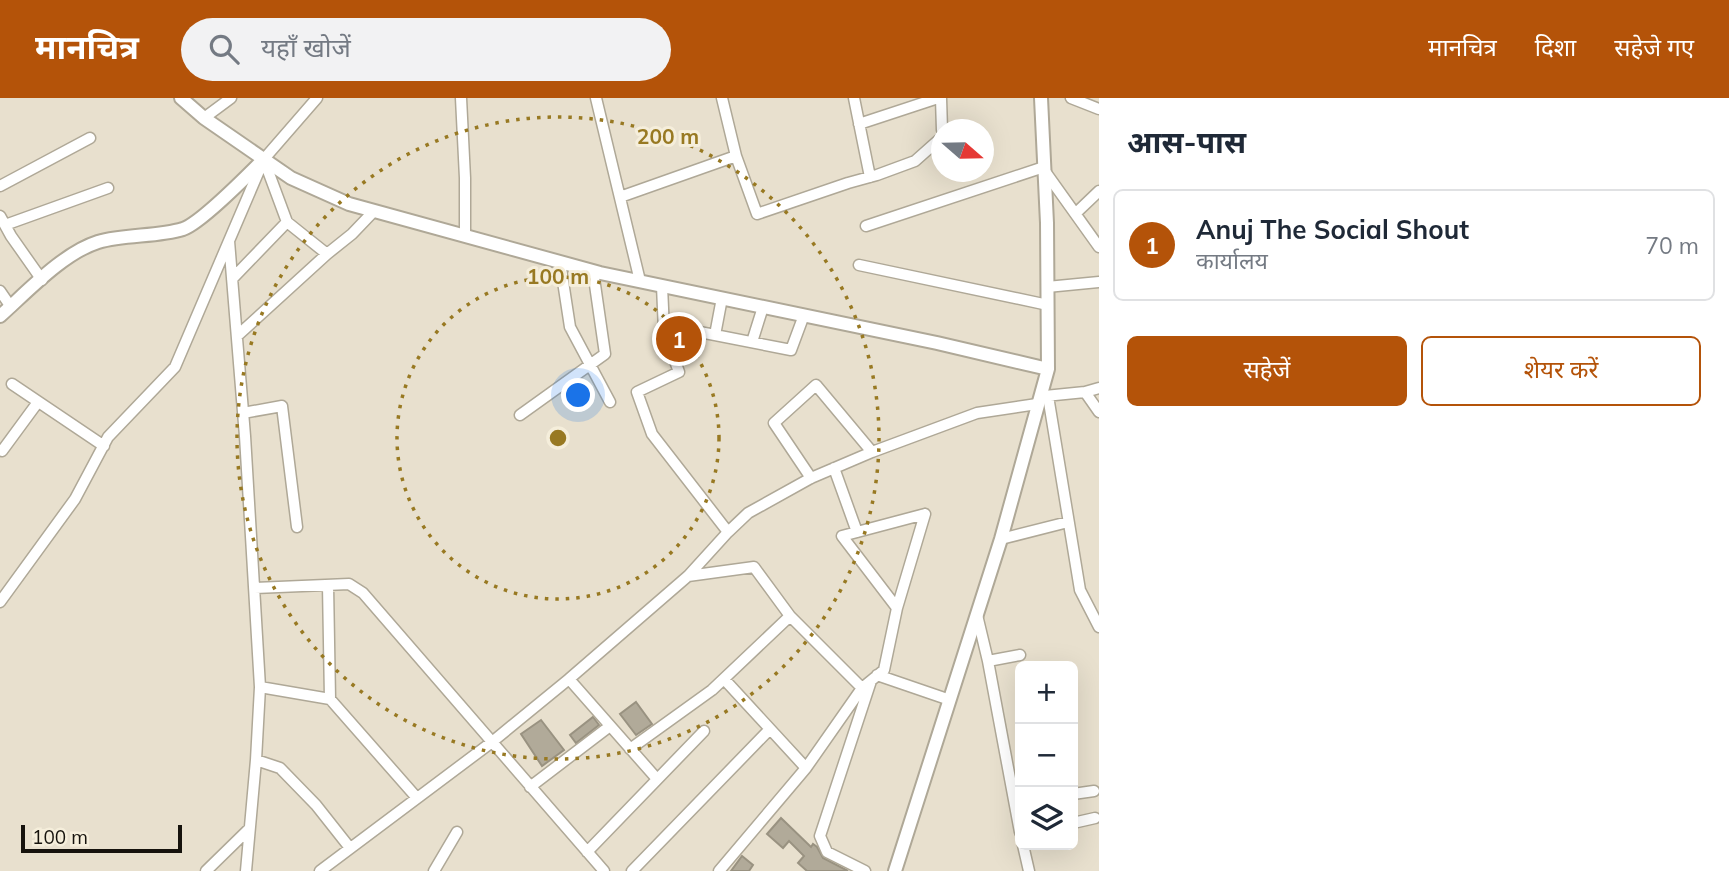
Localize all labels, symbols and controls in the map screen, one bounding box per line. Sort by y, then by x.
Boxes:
search box [181,18,671,81]
text: मानचित्र [35,26,139,67]
icon: search [205,30,243,68]
text: यहाँ खोजें [261,31,351,64]
text: मानचित्र [1428,32,1497,62]
text: दिशा [1535,32,1576,62]
text: सहेजे गए [1614,32,1694,62]
north arrow [931,119,994,182]
text: 200 m [637,123,699,149]
text: आस-पास [1127,123,1246,161]
text: Anuj The Social Shout [1196,213,1469,246]
text: 1 [1145,231,1159,260]
text: 70 m [1645,231,1699,260]
text: कार्यालय [1196,246,1268,275]
text: 100 m [527,263,589,289]
pin: 1 [656,313,702,365]
button: सहेजें [1127,336,1407,406]
button: शेयर करें [1421,336,1701,406]
your location [561,378,595,412]
centre of rings [546,426,570,450]
map controls [1015,661,1078,850]
button: + [1015,661,1078,724]
button: − [1015,724,1078,787]
button: layers [1015,787,1078,850]
scale bar [21,822,182,854]
text: 100 m [32,825,88,849]

